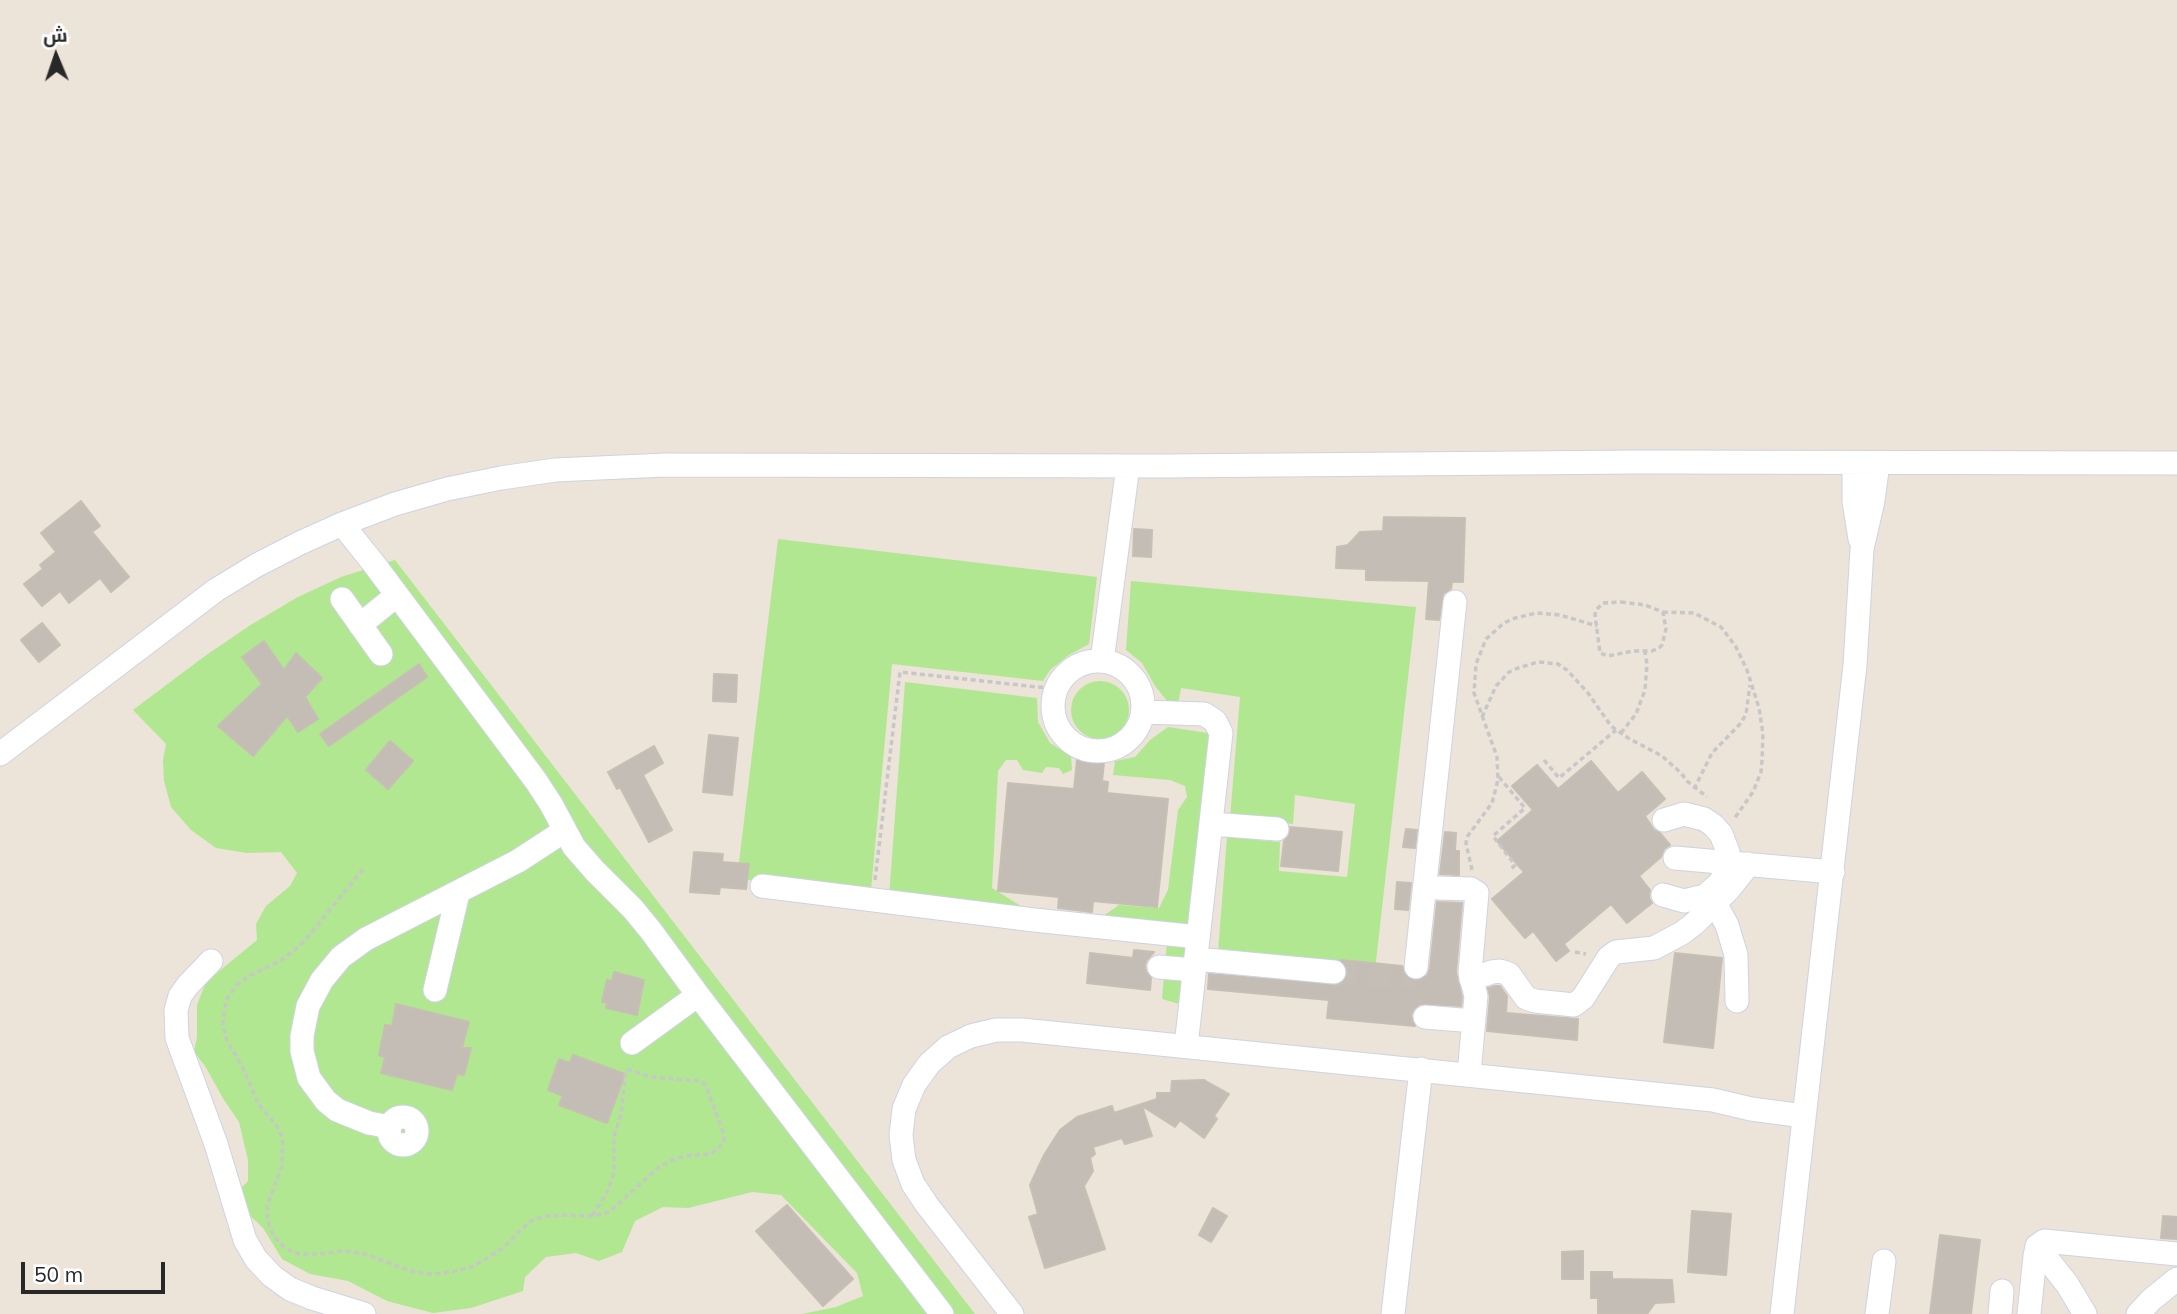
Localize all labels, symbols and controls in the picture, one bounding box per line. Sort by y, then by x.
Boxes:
north arrow [21,21,91,91]
text: ش [43,23,68,47]
scale bar [24,1248,168,1292]
text: 50 m [34,1261,83,1287]

